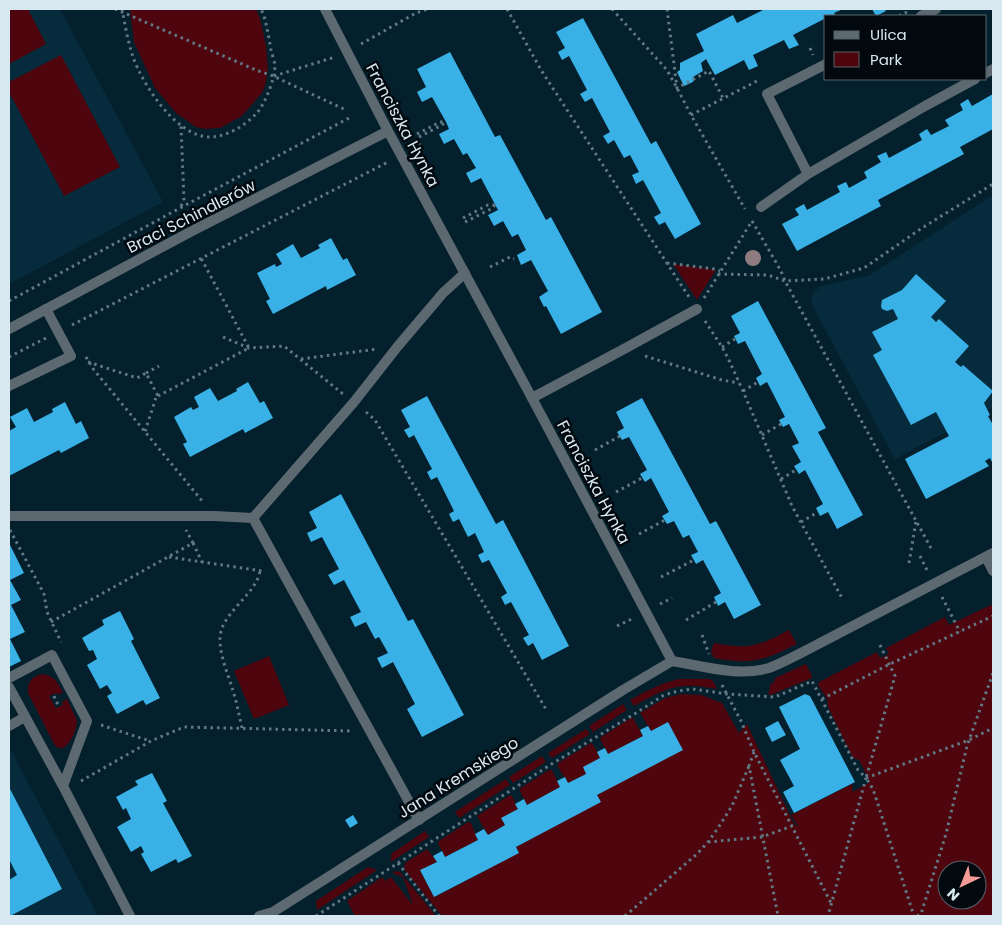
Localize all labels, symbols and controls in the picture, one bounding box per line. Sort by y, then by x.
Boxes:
legend [824,15,987,80]
text: Ulica [870,24,907,45]
text: Park [870,49,902,70]
street label: Franciszka Hynka [360,59,445,191]
street label: Braci Schindlerów [123,174,260,259]
street label: Franciszka Hynka [551,416,636,548]
street label: Jana Kremskiego [394,731,523,824]
north arrow [937,860,987,910]
text: N [942,884,964,905]

